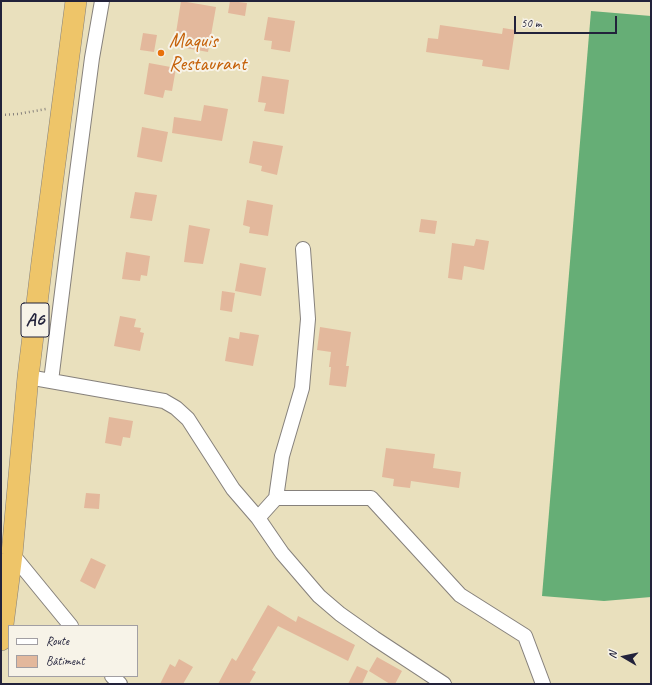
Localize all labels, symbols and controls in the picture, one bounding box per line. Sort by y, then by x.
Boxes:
scale bar [516,8,619,34]
text: 50 m [521,15,541,31]
place label: Maquis Restaurant [169,30,246,77]
marker: Maquis Restaurant [156,48,166,58]
road number: A6 [21,303,49,337]
legend [8,625,138,677]
text: Route [46,633,69,649]
north arrow [604,637,644,677]
text: N [605,651,620,660]
text: Bâtiment [46,653,84,669]

